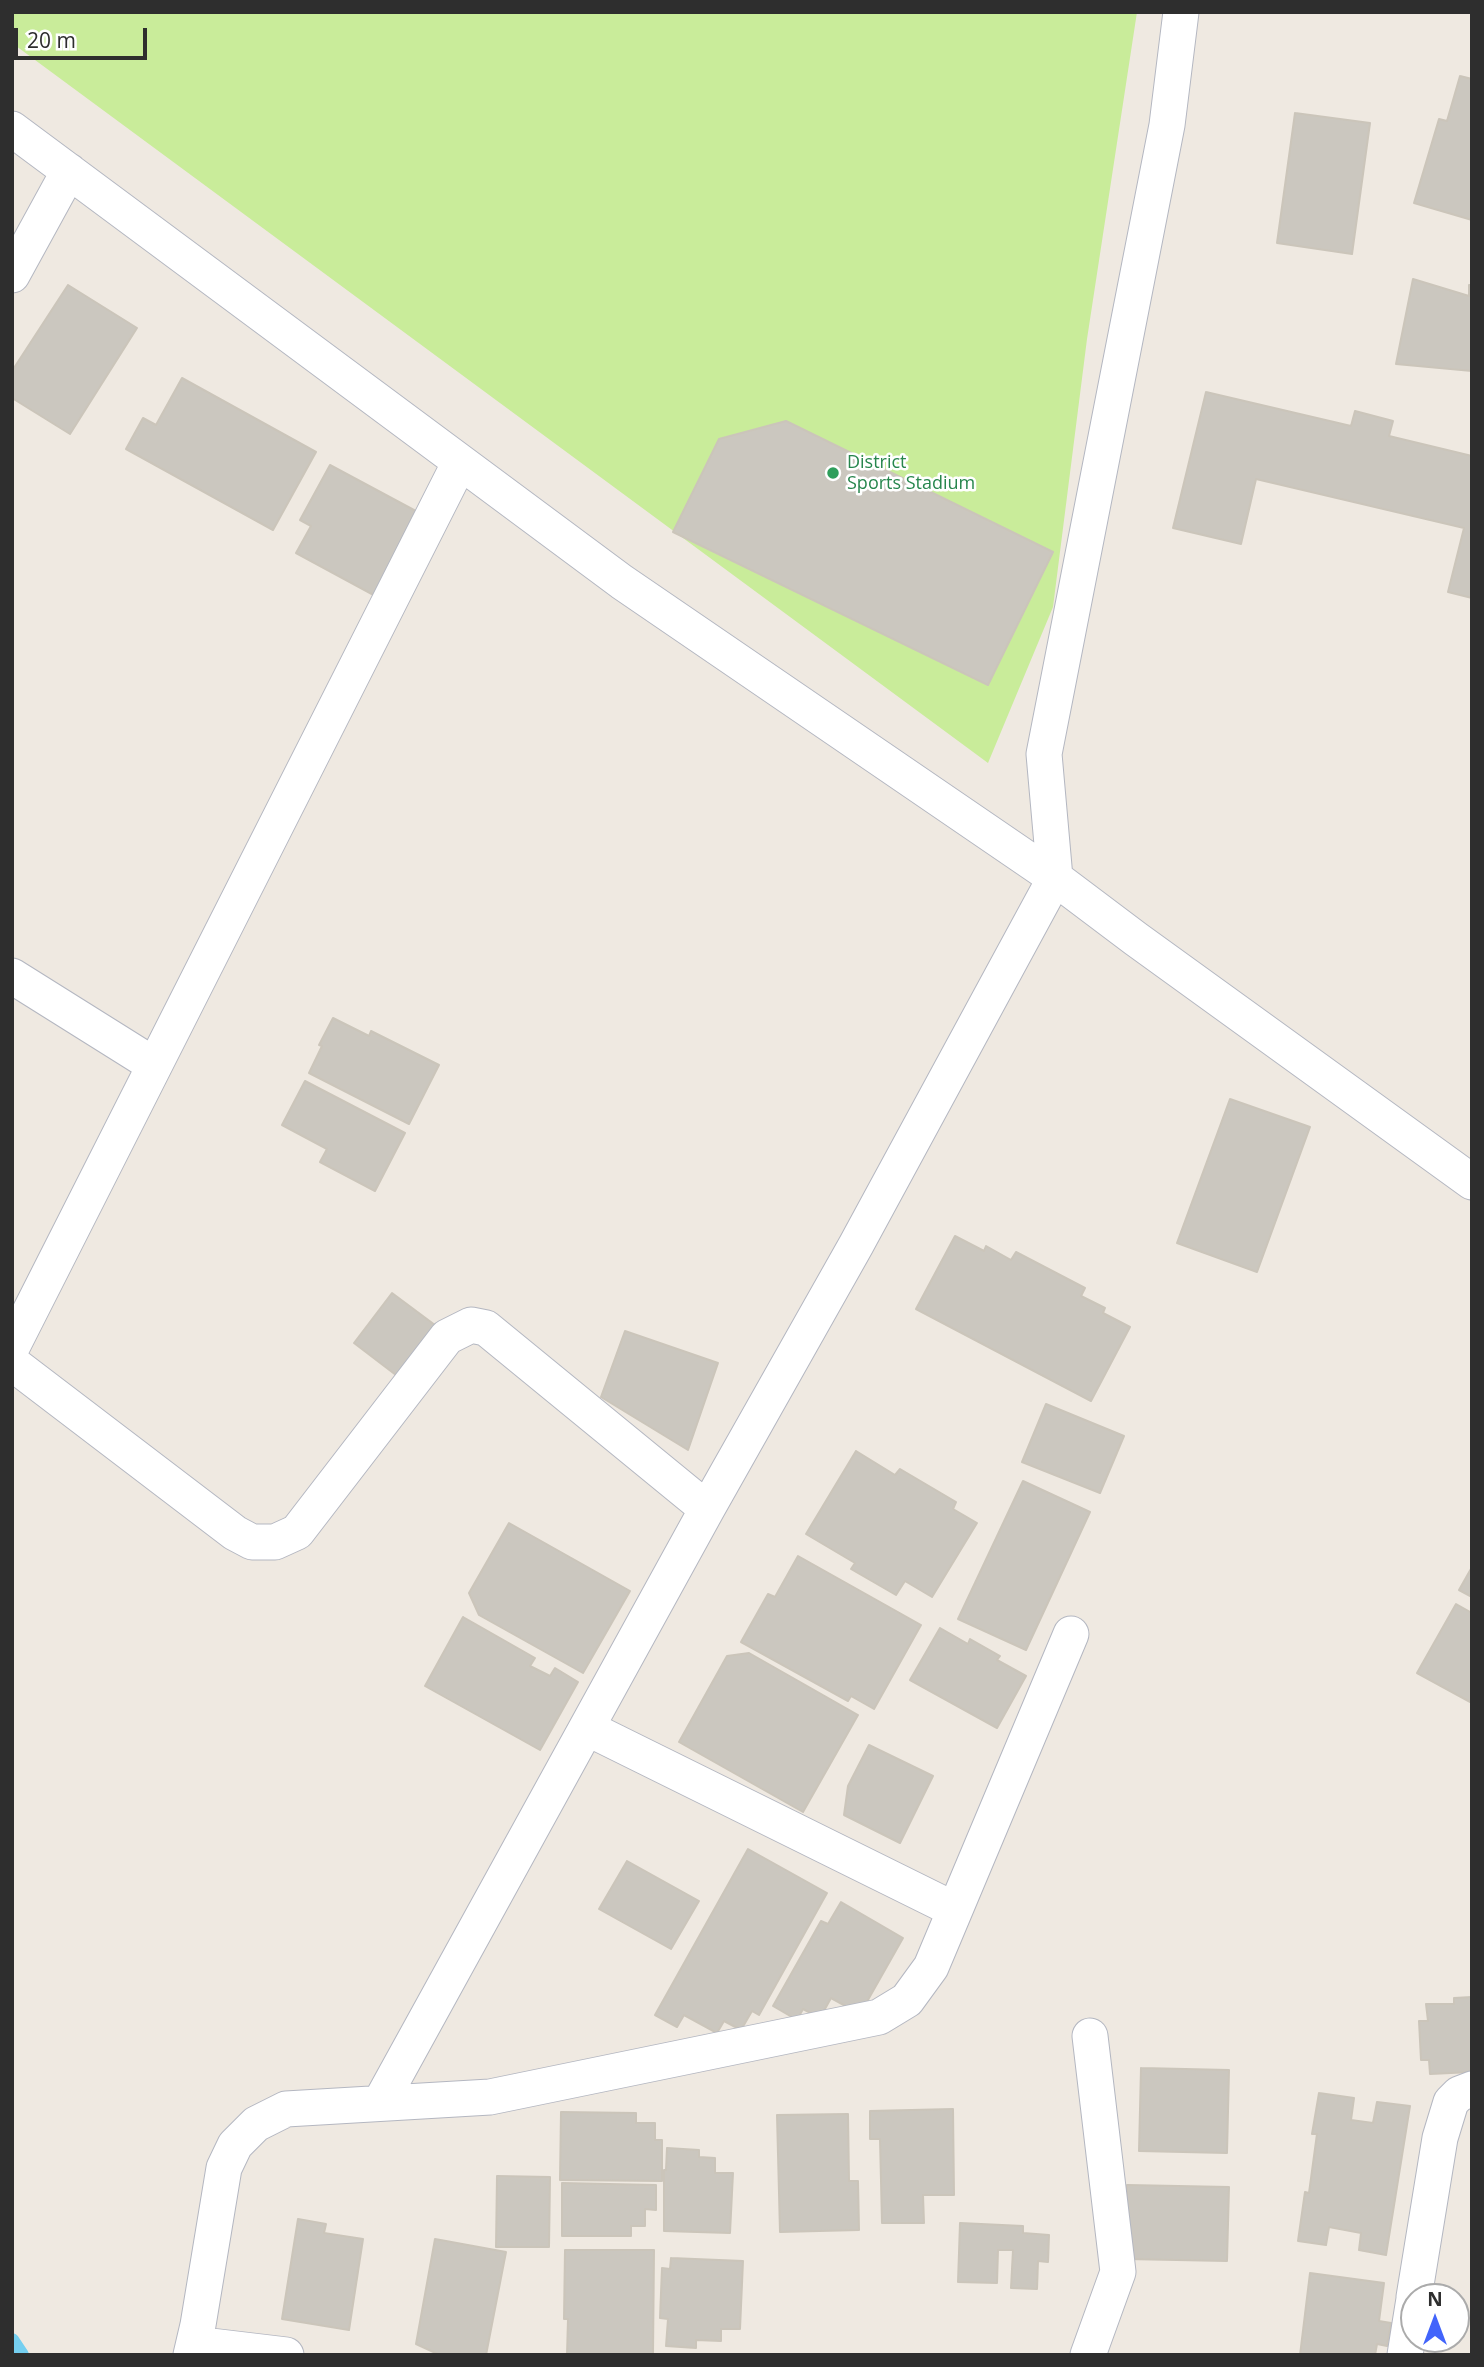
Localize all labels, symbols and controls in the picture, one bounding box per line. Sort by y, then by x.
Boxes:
scale bar [18,14,150,58]
text: 20 m [27,26,76,54]
place label: District Sports Stadium [847,452,975,494]
marker: District Sports Stadium [825,465,841,481]
north arrow [1400,2283,1470,2353]
text: N [1427,2286,1443,2312]

